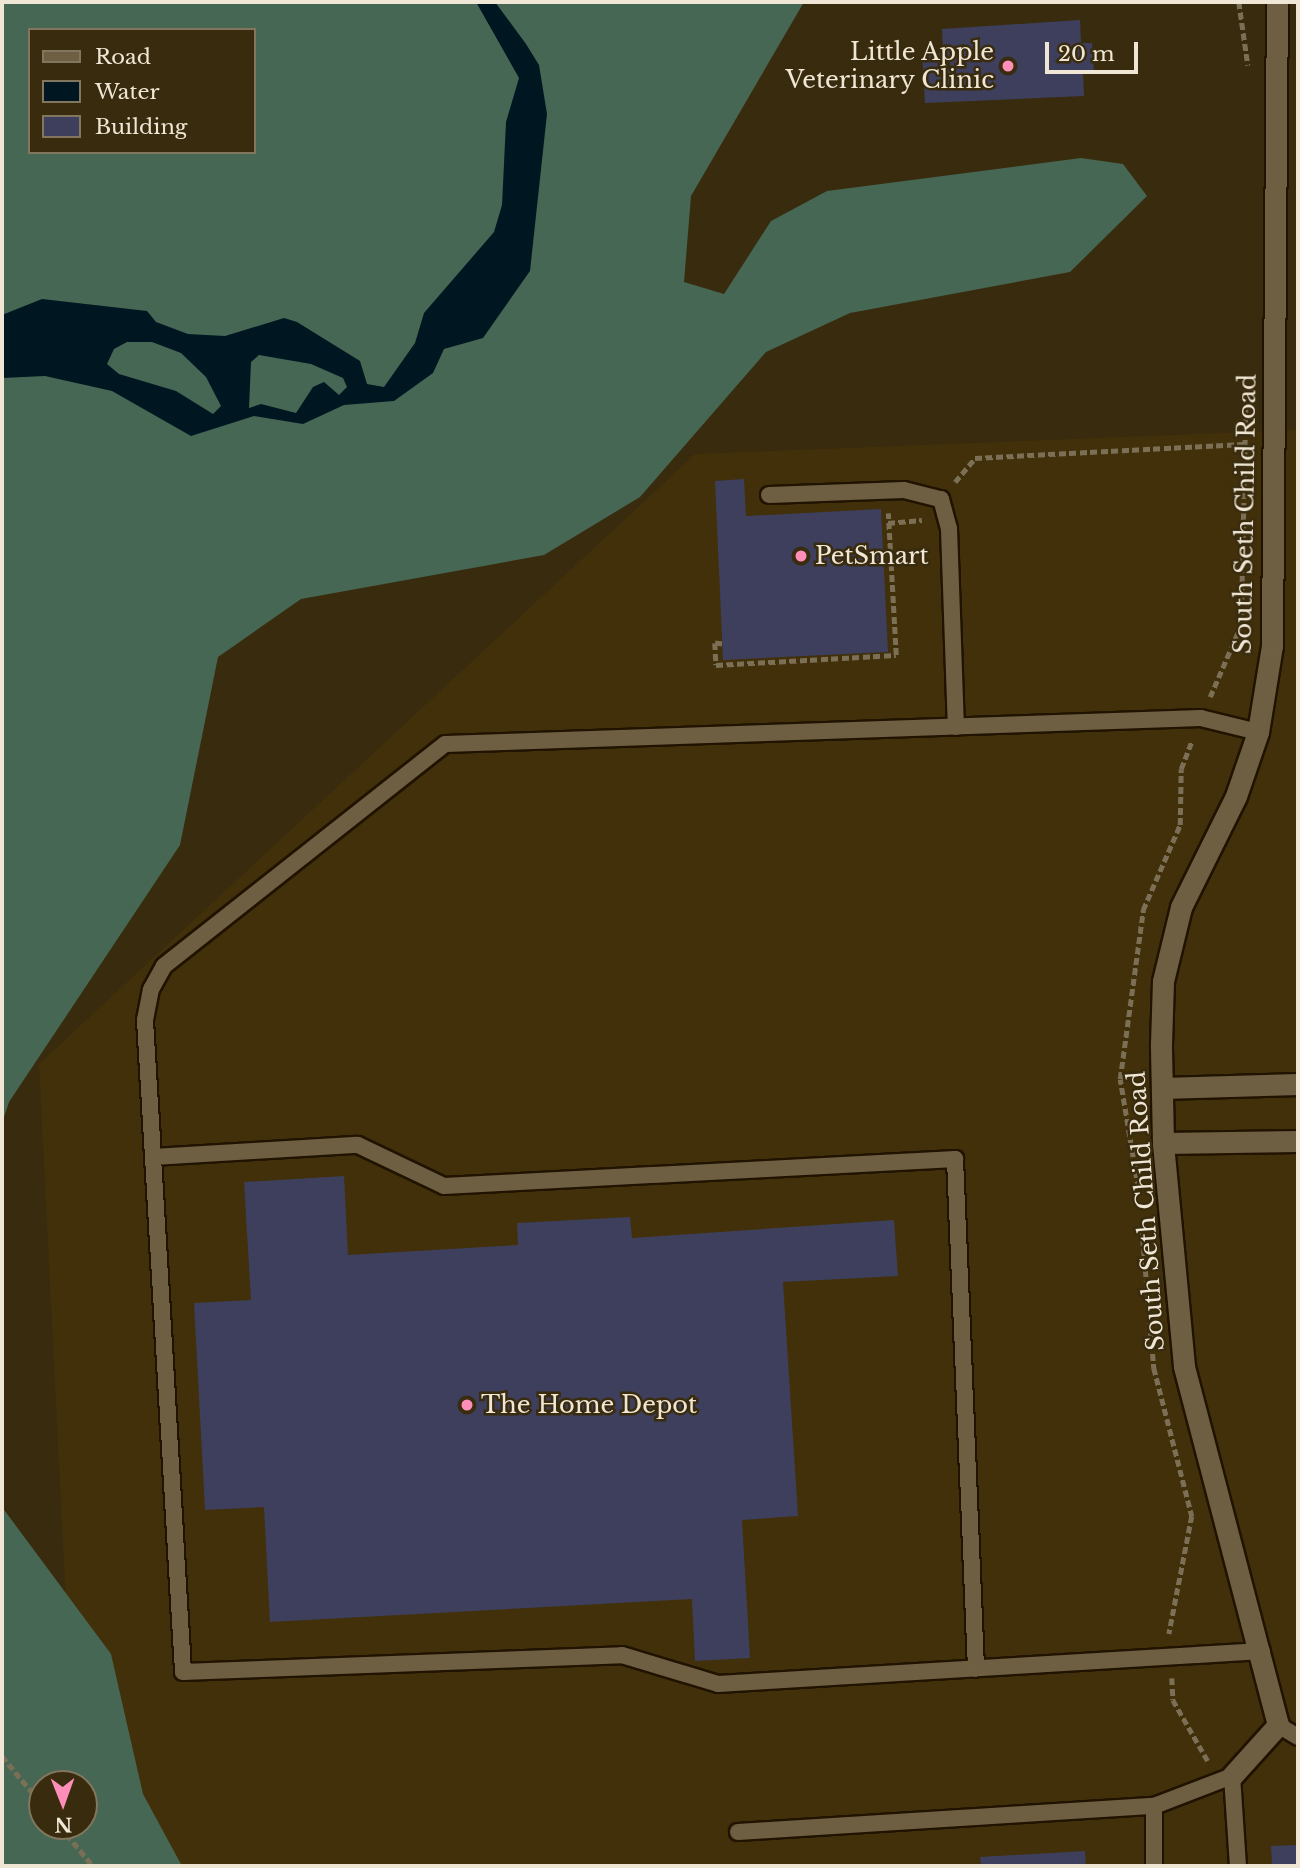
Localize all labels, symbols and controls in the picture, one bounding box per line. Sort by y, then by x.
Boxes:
legend [28,28,256,154]
scale bar [1048,28,1141,72]
place label: Little Apple Veterinary Clinic [785,38,994,94]
text: 20 m [1058,41,1115,67]
text: Road [95,44,151,70]
marker: Little Apple Veterinary Clinic [1000,58,1016,74]
text: Water [95,79,159,105]
text: Building [95,114,187,140]
street label: South Seth Child Road [1228,374,1262,654]
place label: PetSmart [815,542,929,570]
marker: PetSmart [793,548,809,564]
street label: South Seth Child Road [1122,1070,1170,1352]
place label: The Home Depot [481,1391,697,1419]
marker: The Home Depot [459,1397,475,1413]
north arrow [28,1770,98,1840]
text: N [54,1813,72,1836]

